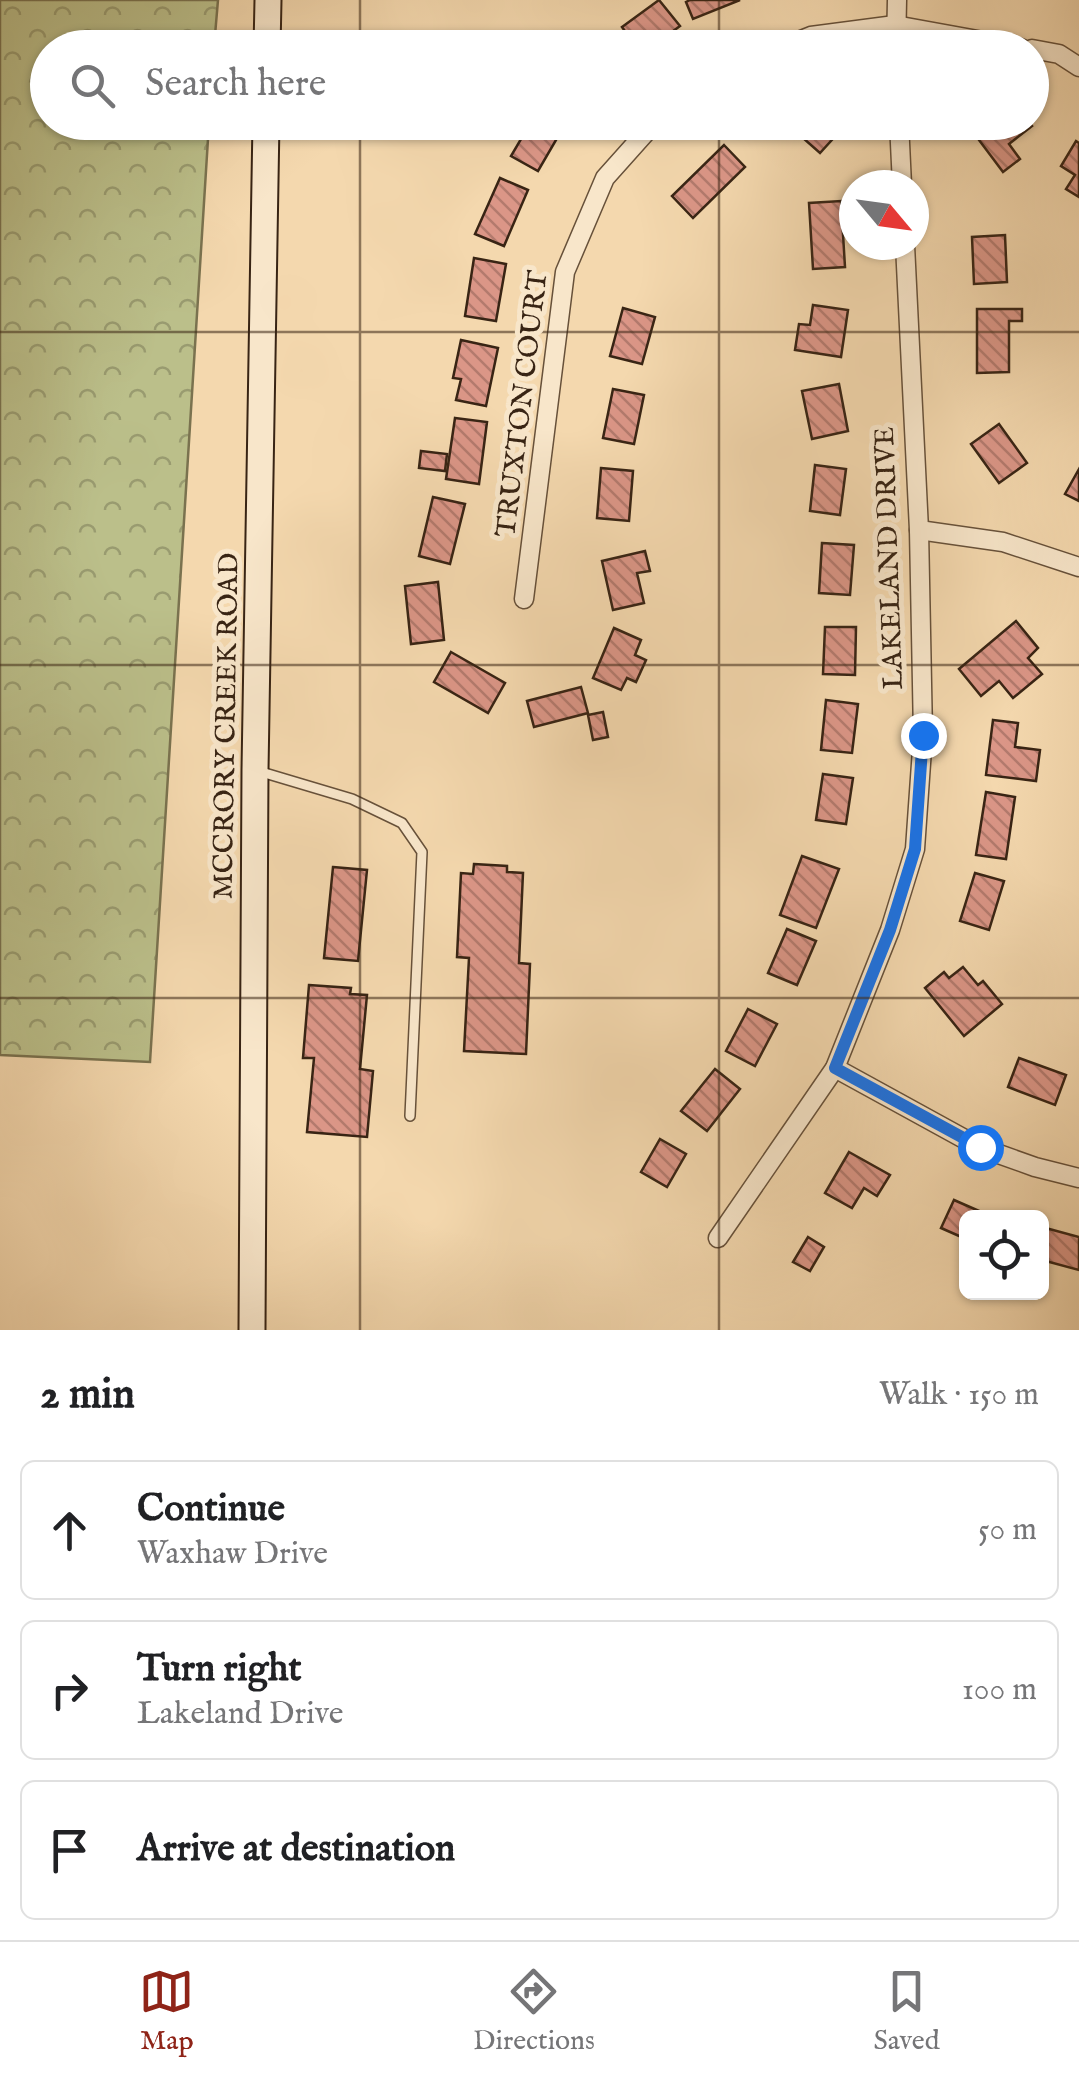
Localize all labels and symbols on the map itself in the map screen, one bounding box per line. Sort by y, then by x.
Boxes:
north arrow [839,170,929,260]
street label: TRUXTON COURT [489,268,557,539]
street label: LAKELAND DRIVE [868,426,912,690]
street label: MCCRORY CREEK ROAD [206,552,248,900]
route end [901,713,947,759]
route start [958,1125,1004,1171]

